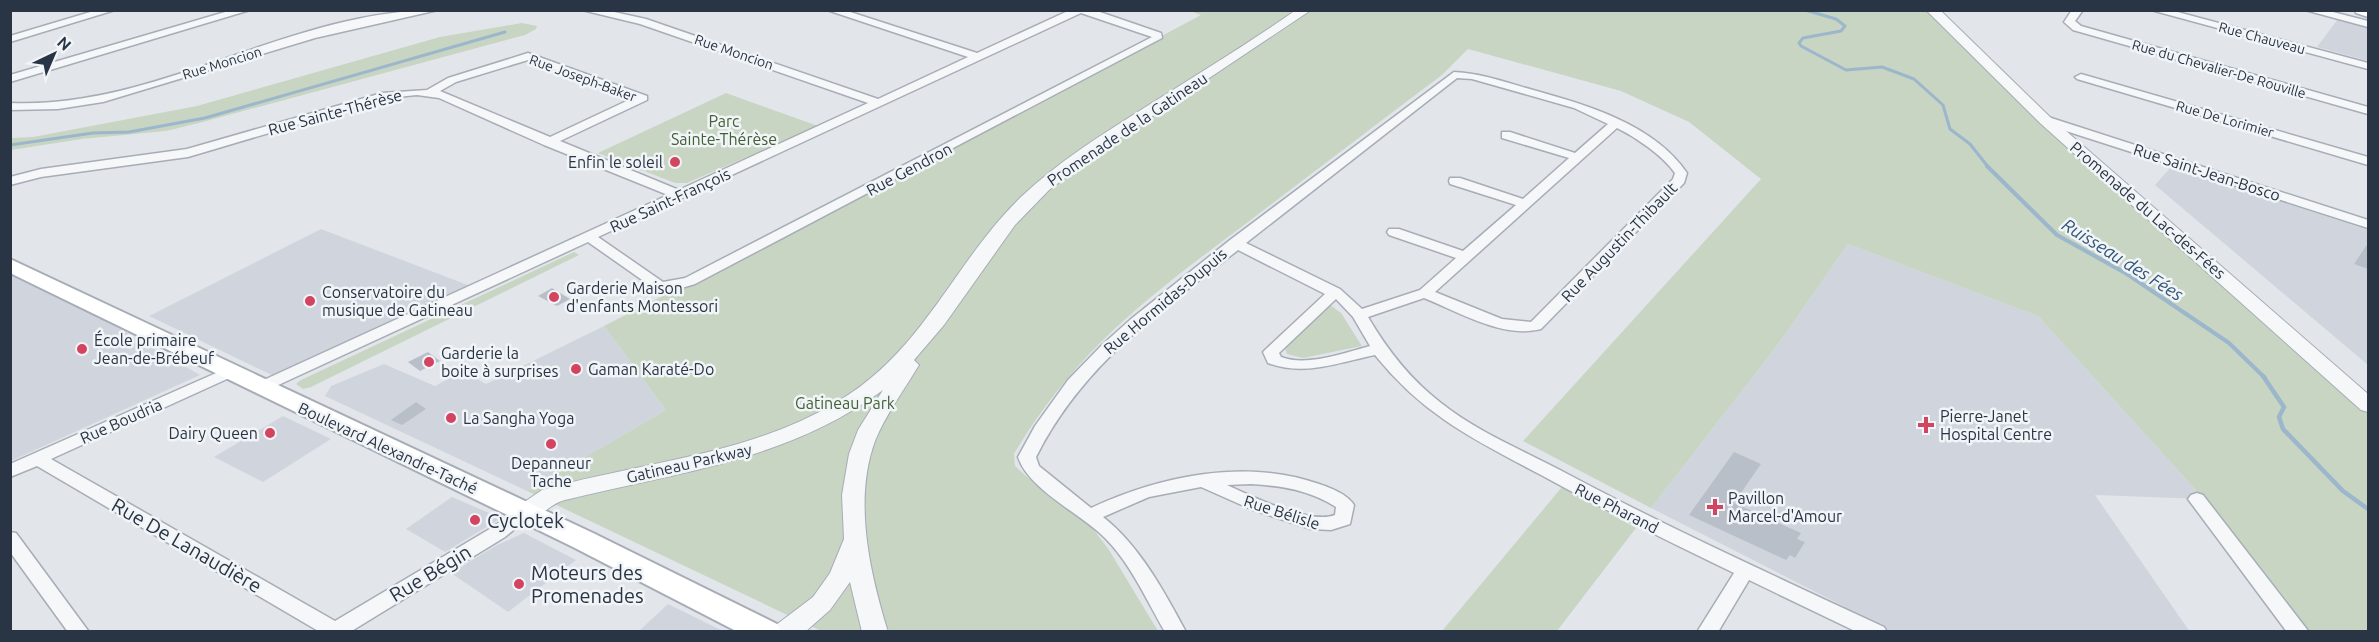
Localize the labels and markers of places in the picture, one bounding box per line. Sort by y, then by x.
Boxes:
place label: Enfin le soleil [568,153,663,171]
marker: Enfin le soleil [668,155,682,169]
place label: Garderie Maison d'enfants Montessori [566,279,718,315]
place label: Conservatoire du musique de Gatineau [322,283,473,319]
marker: Garderie Maison d'enfants Montessori [547,290,561,304]
marker: Conservatoire du musique de Gatineau [303,294,317,308]
place label: École primaire Jean-de-Brébeuf [94,329,215,367]
marker: École primaire Jean-de-Brébeuf [75,342,89,356]
place label: Garderie la boite à surprises [441,344,558,380]
marker: Garderie la boite à surprises [422,355,436,369]
place label: Gaman Karaté-Do [588,360,714,378]
marker: Gaman Karaté-Do [569,362,583,376]
place label: Pierre-Janet Hospital Centre [1940,407,2052,443]
place label: La Sangha Yoga [463,409,574,427]
marker: La Sangha Yoga [444,411,458,425]
marker: Pierre-Janet Hospital Centre [1917,416,1935,434]
place label: Dairy Queen [168,424,258,442]
marker: Dairy Queen [263,426,277,440]
marker: Depanneur Tache [544,437,558,451]
place label: Depanneur Tache [511,454,591,490]
place label: Pavillon Marcel-d'Amour [1728,489,1842,525]
marker: Pavillon Marcel-d'Amour [1706,498,1724,516]
place label: Cyclotek [487,509,564,532]
marker: Cyclotek [468,513,482,527]
place label: Moteurs des Promenades [531,561,644,607]
marker: Moteurs des Promenades [512,577,526,591]

